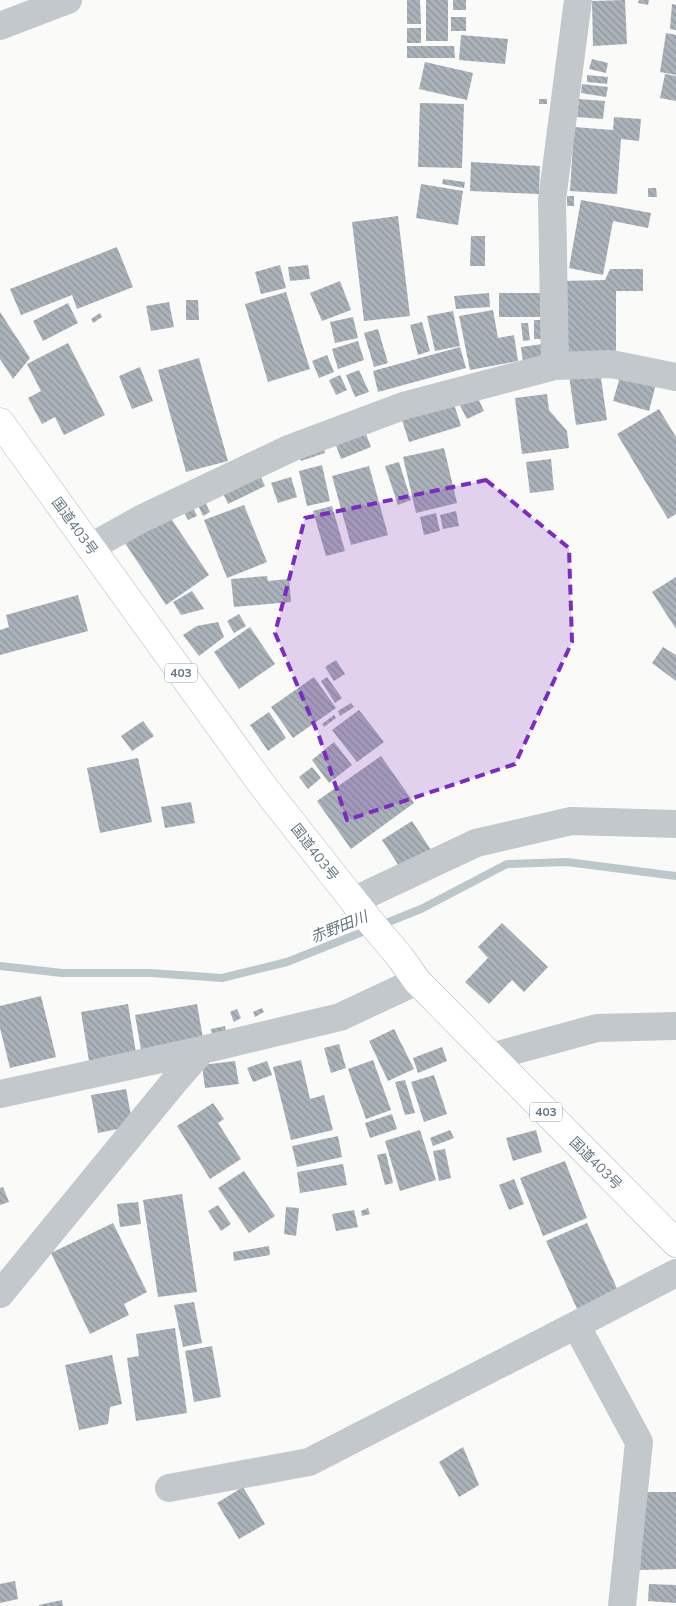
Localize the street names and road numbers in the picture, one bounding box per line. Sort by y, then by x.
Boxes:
street label: 国道403号 [47,494,102,559]
road number: 403 [165,664,197,682]
street label: 国道403号 [286,820,343,885]
road number: 403 [530,1102,562,1122]
street label: 国道403号 [565,1133,626,1194]

